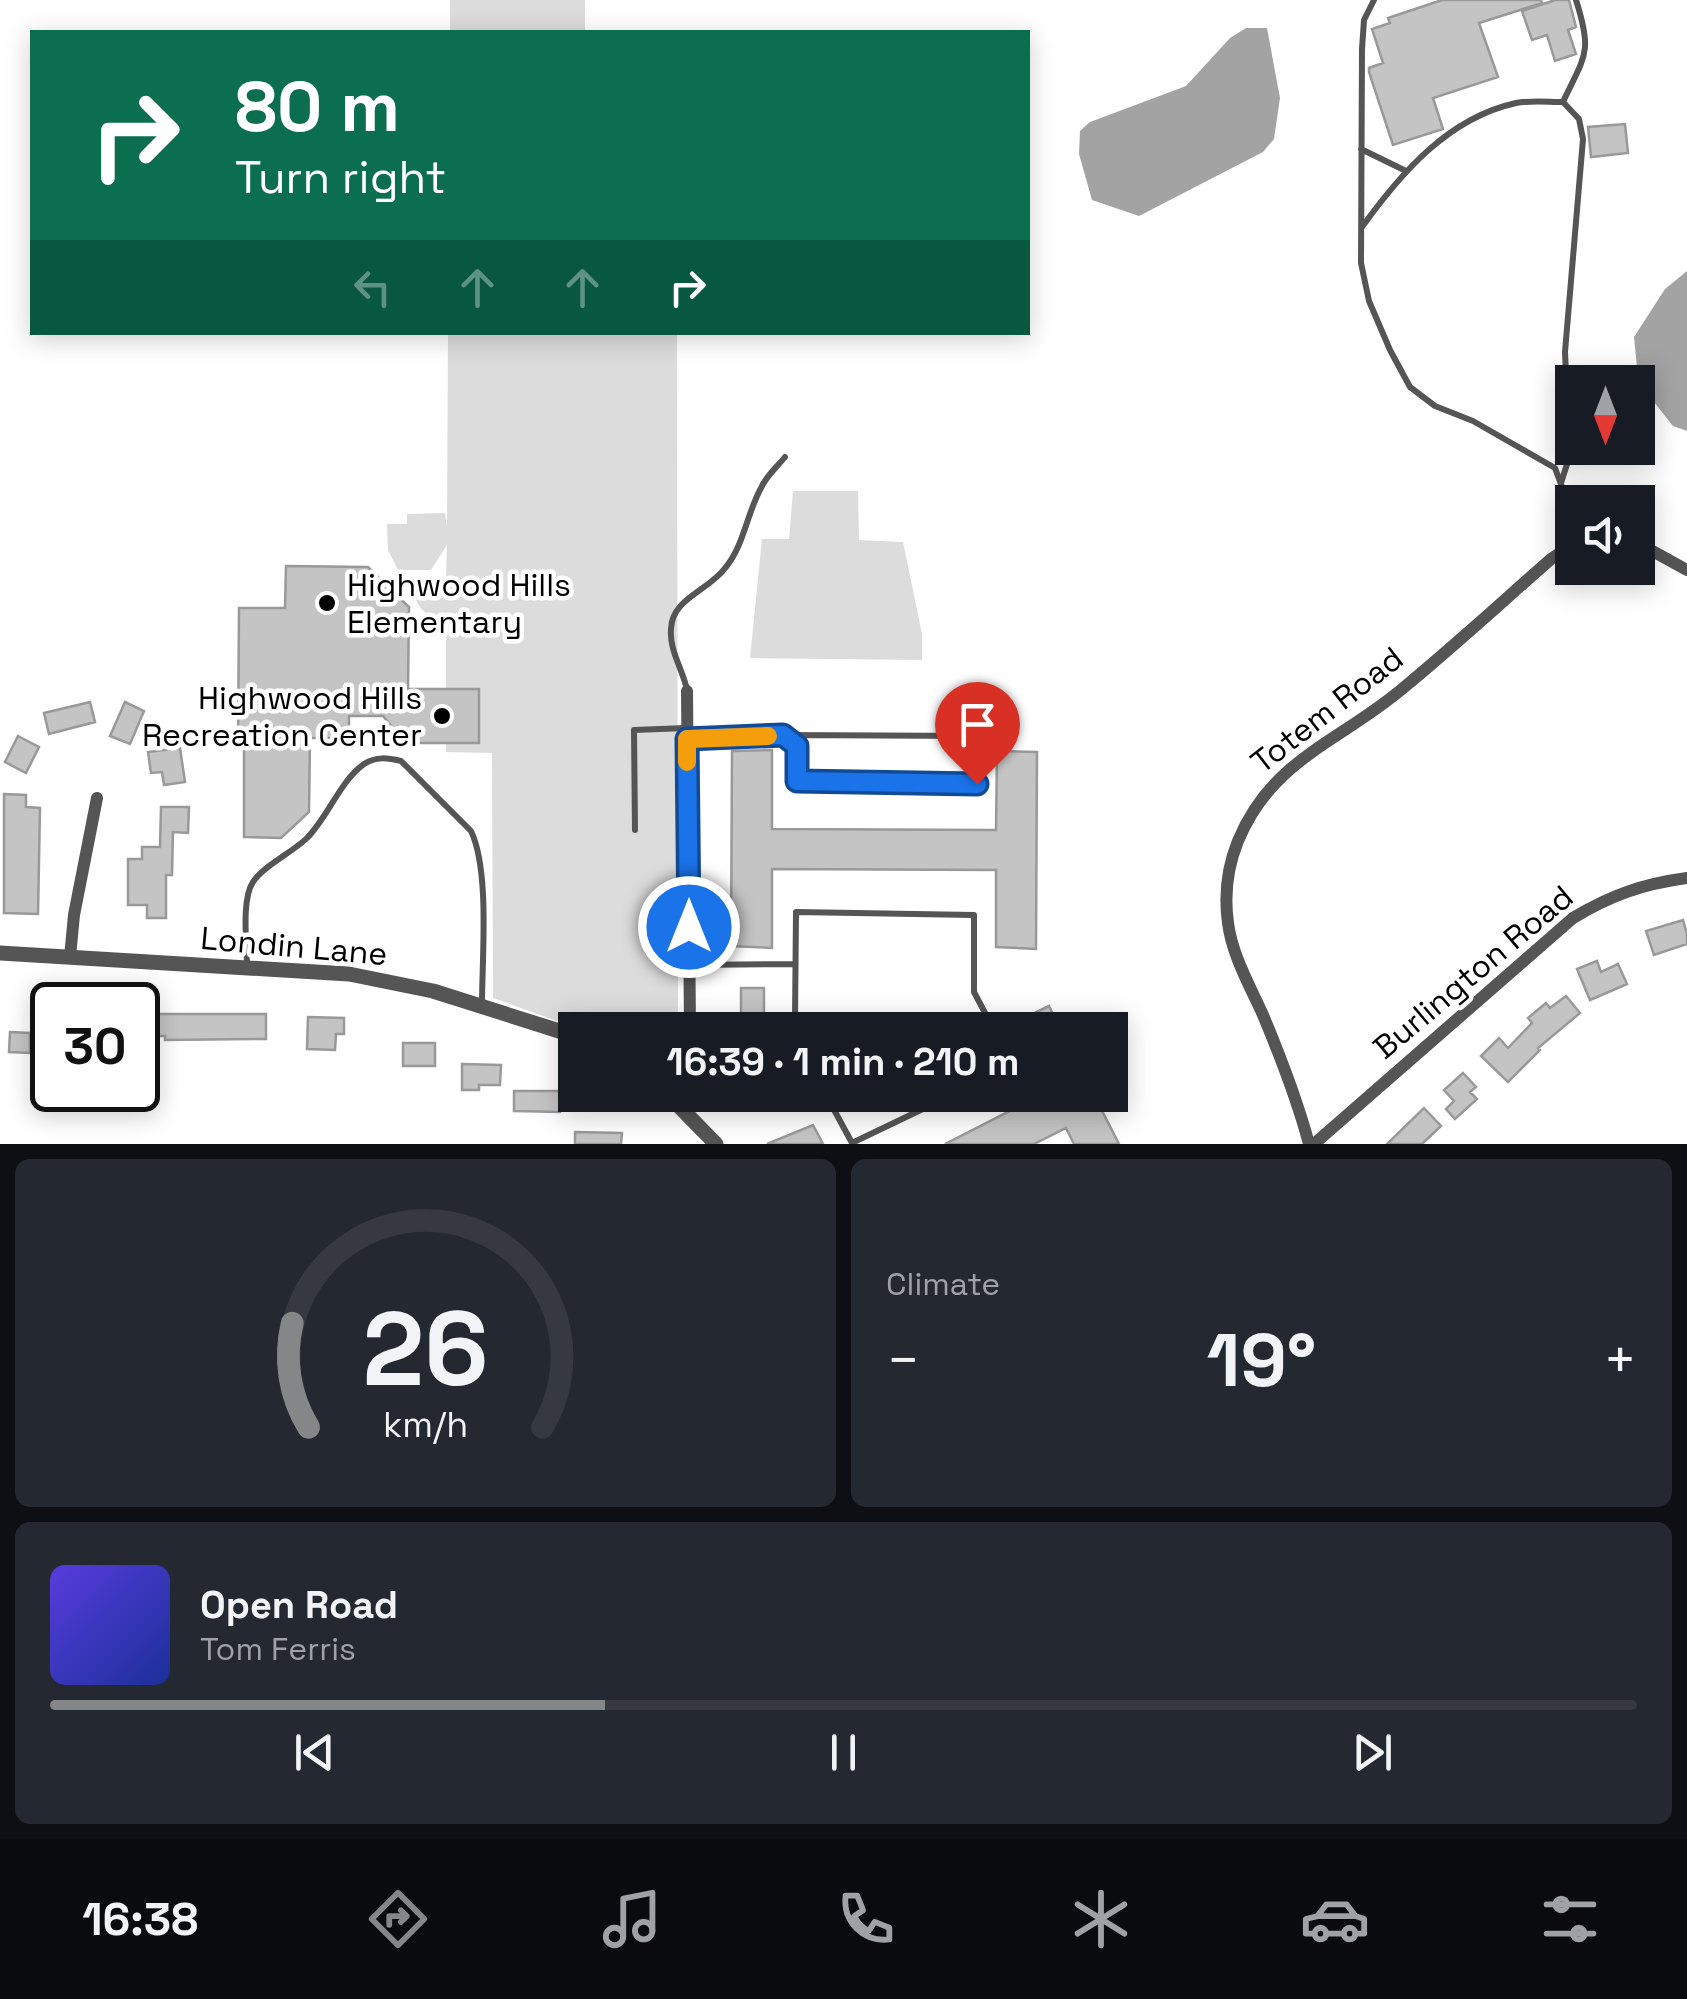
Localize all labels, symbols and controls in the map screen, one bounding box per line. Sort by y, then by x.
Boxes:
text: 80 m [235,62,400,151]
icon: right [70,70,200,200]
text: Turn right [235,149,446,206]
icon: left [345,260,400,315]
icon: ahead [450,260,505,315]
icon: ahead [555,260,610,315]
icon: right [660,260,715,315]
north arrow [1555,365,1655,465]
map controls [1555,365,1655,585]
button: sound [1555,485,1655,585]
place label: Highwood Hills Elementary [347,565,571,642]
marker: Highwood Hills Elementary [316,592,338,614]
street label: Totem Road [1243,638,1411,782]
place label: Highwood Hills Recreation Center [142,678,422,755]
pin [935,682,1020,785]
icon: arrive [950,697,1005,752]
marker: Highwood Hills Recreation Center [431,705,453,727]
position arrow [637,875,741,979]
street label: Burlington Road [1365,877,1581,1067]
street label: Londin Lane [199,918,389,974]
speed limit sign: 30 [30,982,160,1112]
text: 16:39 · 1 min · 210 m [666,1038,1020,1086]
text: Climate [886,1264,1000,1304]
text: 26 [362,1283,489,1415]
text: 19° [1207,1312,1316,1408]
text: − [886,1325,920,1395]
text: + [1603,1325,1637,1395]
text: km/h [383,1402,468,1447]
text: Open Road [200,1581,398,1629]
text: Tom Ferris [200,1629,356,1669]
icon: previous [287,1725,342,1780]
icon: pause [816,1725,871,1780]
icon: next [1345,1725,1400,1780]
icon: directions [363,1884,433,1954]
icon: music [597,1884,667,1954]
icon: phone [831,1884,901,1954]
icon: climate [1066,1884,1136,1954]
icon: car [1300,1884,1370,1954]
icon: filters [1535,1884,1605,1954]
text: 16:38 [82,1891,198,1948]

